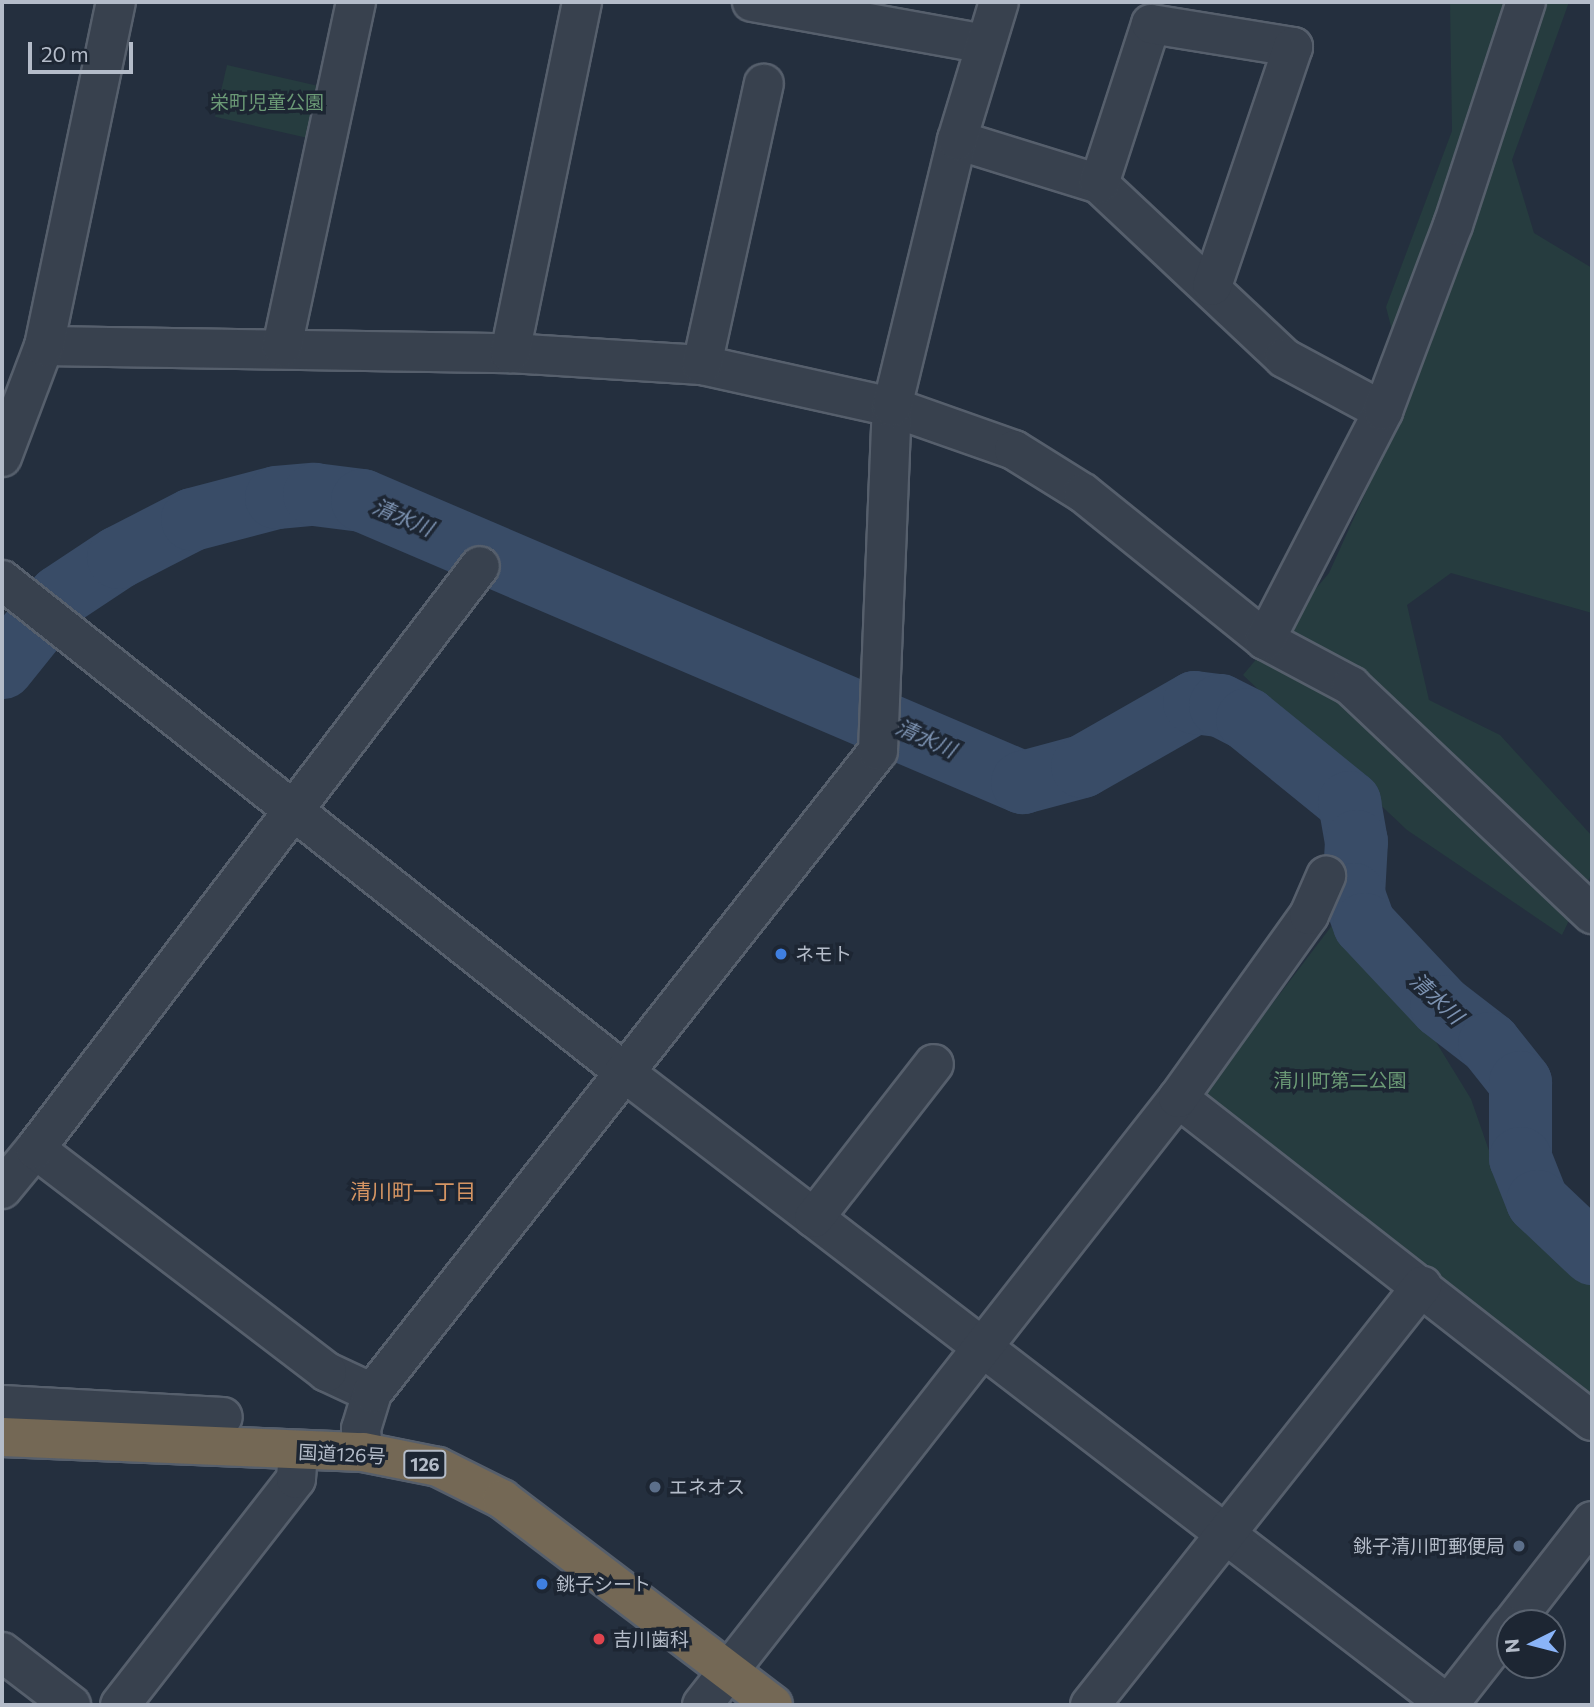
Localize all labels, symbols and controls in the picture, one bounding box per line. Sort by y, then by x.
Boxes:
scale bar [32,28,136,72]
text: 20 m [41,41,89,66]
park label: 栄町児童公園 [210,91,324,113]
water label: 清水川 [369,493,437,541]
water label: 清水川 [892,714,960,762]
place label: ネモト [795,943,852,965]
marker: ネモト [773,946,789,962]
water label: 清水川 [1405,967,1469,1029]
park label: 清川町第二公園 [1274,1069,1406,1091]
district label: 清川町一丁目 [350,1178,476,1204]
street label: 国道126号 [298,1440,386,1468]
road number: 126 [402,1450,448,1478]
place label: エネオス [669,1476,745,1498]
marker: エネオス [647,1479,663,1495]
place label: 銚子清川町郵便局 [1353,1535,1505,1557]
marker: 銚子清川町郵便局 [1511,1538,1527,1554]
place label: 銚子シート [556,1573,651,1595]
marker: 銚子シート [534,1576,550,1592]
north arrow [1496,1609,1566,1679]
place label: 吉川歯科 [613,1628,689,1650]
marker: 吉川歯科 [591,1631,607,1647]
text: N [1499,1638,1524,1654]

